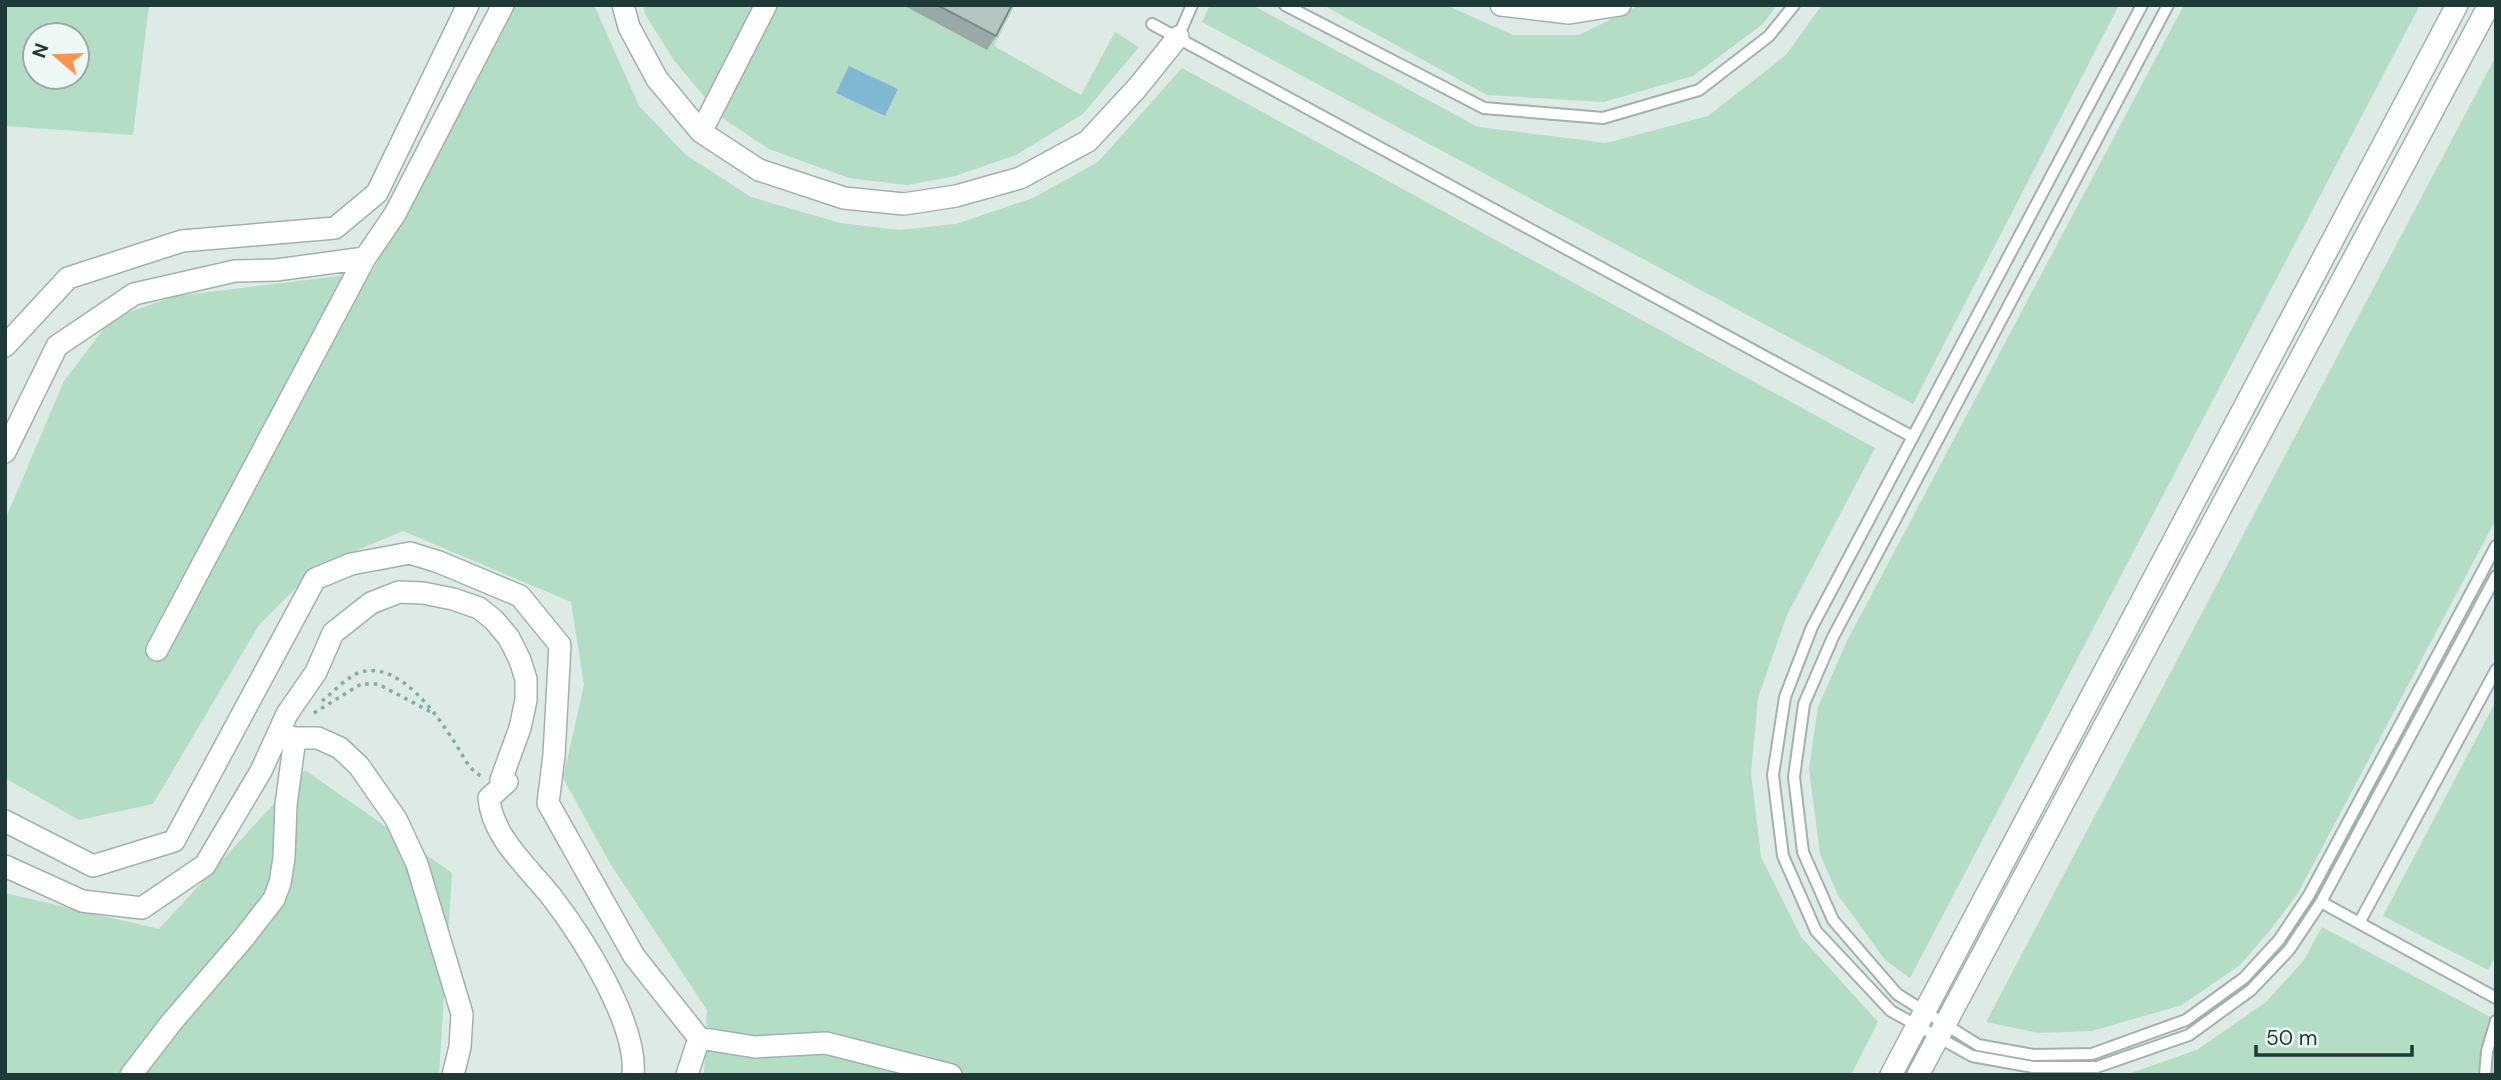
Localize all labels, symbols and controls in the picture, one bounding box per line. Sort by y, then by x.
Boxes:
north arrow [21,21,91,91]
text: N [26,40,54,61]
scale bar [2256,1014,2412,1058]
text: 50 m [2266,1024,2317,1052]

